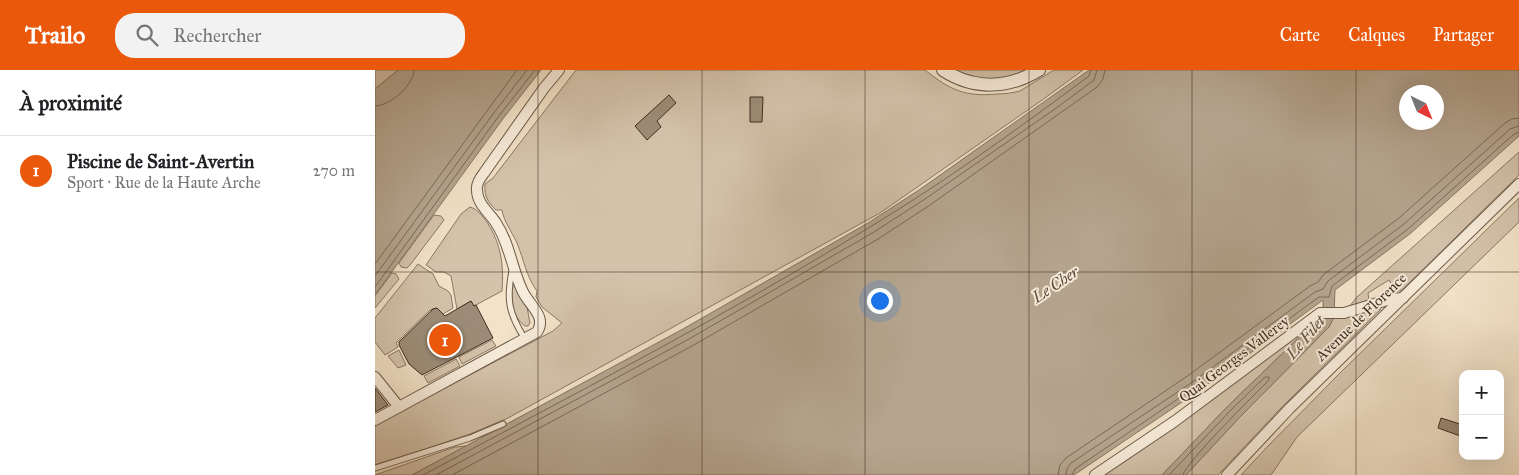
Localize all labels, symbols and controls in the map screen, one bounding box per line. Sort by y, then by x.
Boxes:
search box [115,13,465,58]
text: Trailo [25,20,85,50]
icon: search [133,21,161,49]
text: Rechercher [173,24,261,47]
text: Carte [1280,24,1320,46]
text: Calques [1348,24,1405,46]
text: Partager [1433,24,1494,46]
north arrow [1399,85,1444,130]
text: À proximité [20,90,122,116]
text: Piscine de Saint-Avertin [67,150,254,173]
text: 1 [33,161,39,180]
text: 270 m [313,161,355,180]
text: Sport · Rue de la Haute Arche [67,173,261,192]
water label: Le Cher [1028,261,1083,307]
street label: Avenue de Florence [1311,269,1410,366]
your location [867,288,893,314]
street label: Quai Georges Vallerey [1175,311,1293,406]
water label: Le Filet [1281,311,1330,364]
pin: 1 [429,321,461,359]
map controls [1459,370,1504,460]
button: + [1459,370,1504,415]
button: − [1459,415,1504,460]

